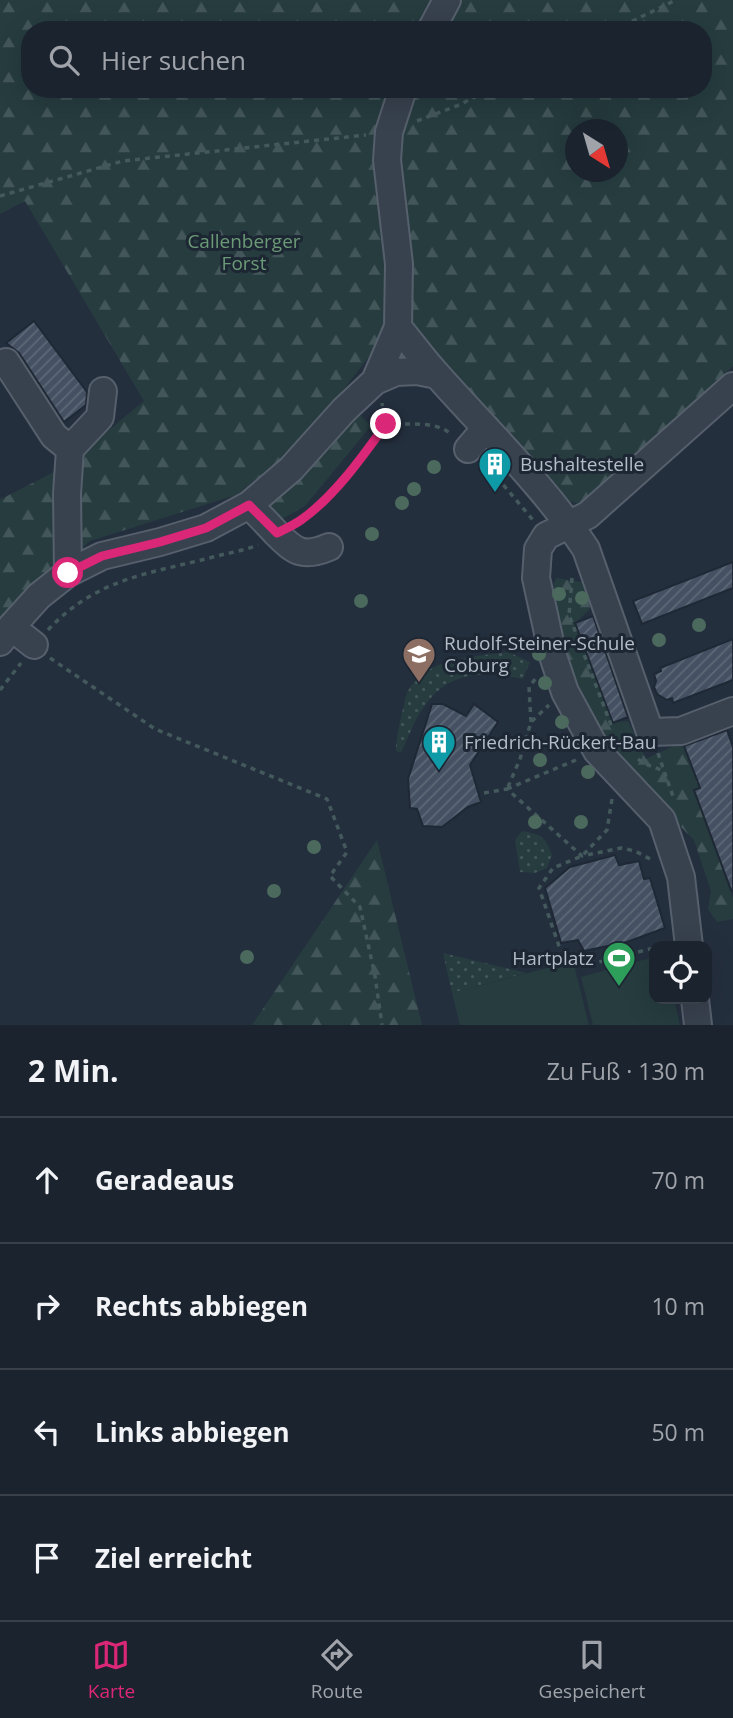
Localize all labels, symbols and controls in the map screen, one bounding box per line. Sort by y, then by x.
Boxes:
search box [21,21,712,98]
icon: search [45,41,83,79]
text: Hier suchen [101,42,246,78]
north arrow [565,119,628,182]
park label: Callenberger Forst [187,228,301,276]
route end [370,408,401,439]
building icon: Bushaltestelle [476,445,514,494]
place label: Bushaltestelle [520,451,644,477]
route start [52,557,83,588]
place label: Rudolf-Steiner-Schule Coburg [444,630,635,678]
school or university icon: Rudolf-Steiner-Schule Coburg [400,635,438,684]
building icon: Friedrich-Rückert-Bau [420,723,458,772]
place label: Friedrich-Rückert-Bau [464,729,656,755]
sports icon: Hartplatz [600,939,638,988]
map controls [649,941,712,1004]
button: locate [649,941,712,1004]
place label: Hartplatz [512,945,594,971]
text: 2 Min. [28,1050,119,1091]
text: Zu Fuß · 130 m [547,1055,705,1087]
icon: ahead [28,1161,66,1199]
text: Geradeaus [95,1162,234,1198]
text: 70 m [651,1164,705,1196]
icon: right [28,1287,66,1325]
text: Rechts abbiegen [95,1288,308,1324]
text: 10 m [651,1290,705,1322]
icon: left [28,1413,66,1451]
text: Links abbiegen [95,1414,290,1450]
text: 50 m [651,1416,705,1448]
icon: arrive [28,1539,66,1577]
text: Ziel erreicht [95,1540,252,1576]
tab: Karte [88,1636,135,1704]
tab: Route [311,1636,363,1704]
tab: Gespeichert [539,1636,645,1704]

